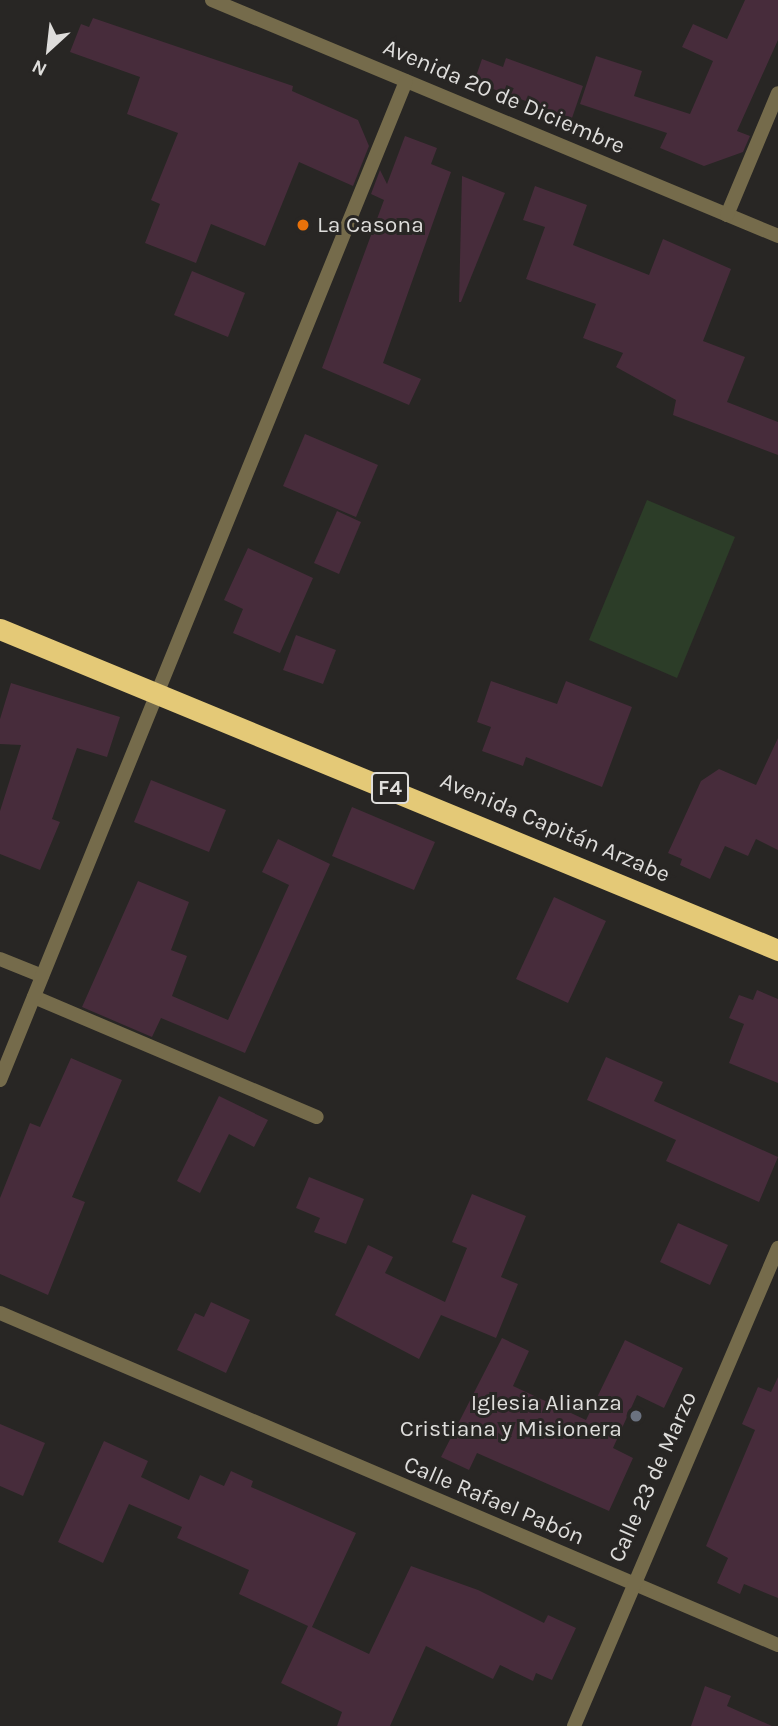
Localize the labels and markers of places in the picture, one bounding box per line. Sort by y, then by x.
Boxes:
place label: La Casona [317,211,424,239]
marker: La Casona [295,217,311,233]
place label: Iglesia Alianza Cristiana y Misionera [400,1389,622,1443]
marker: Iglesia Alianza Cristiana y Misionera [628,1408,644,1424]

